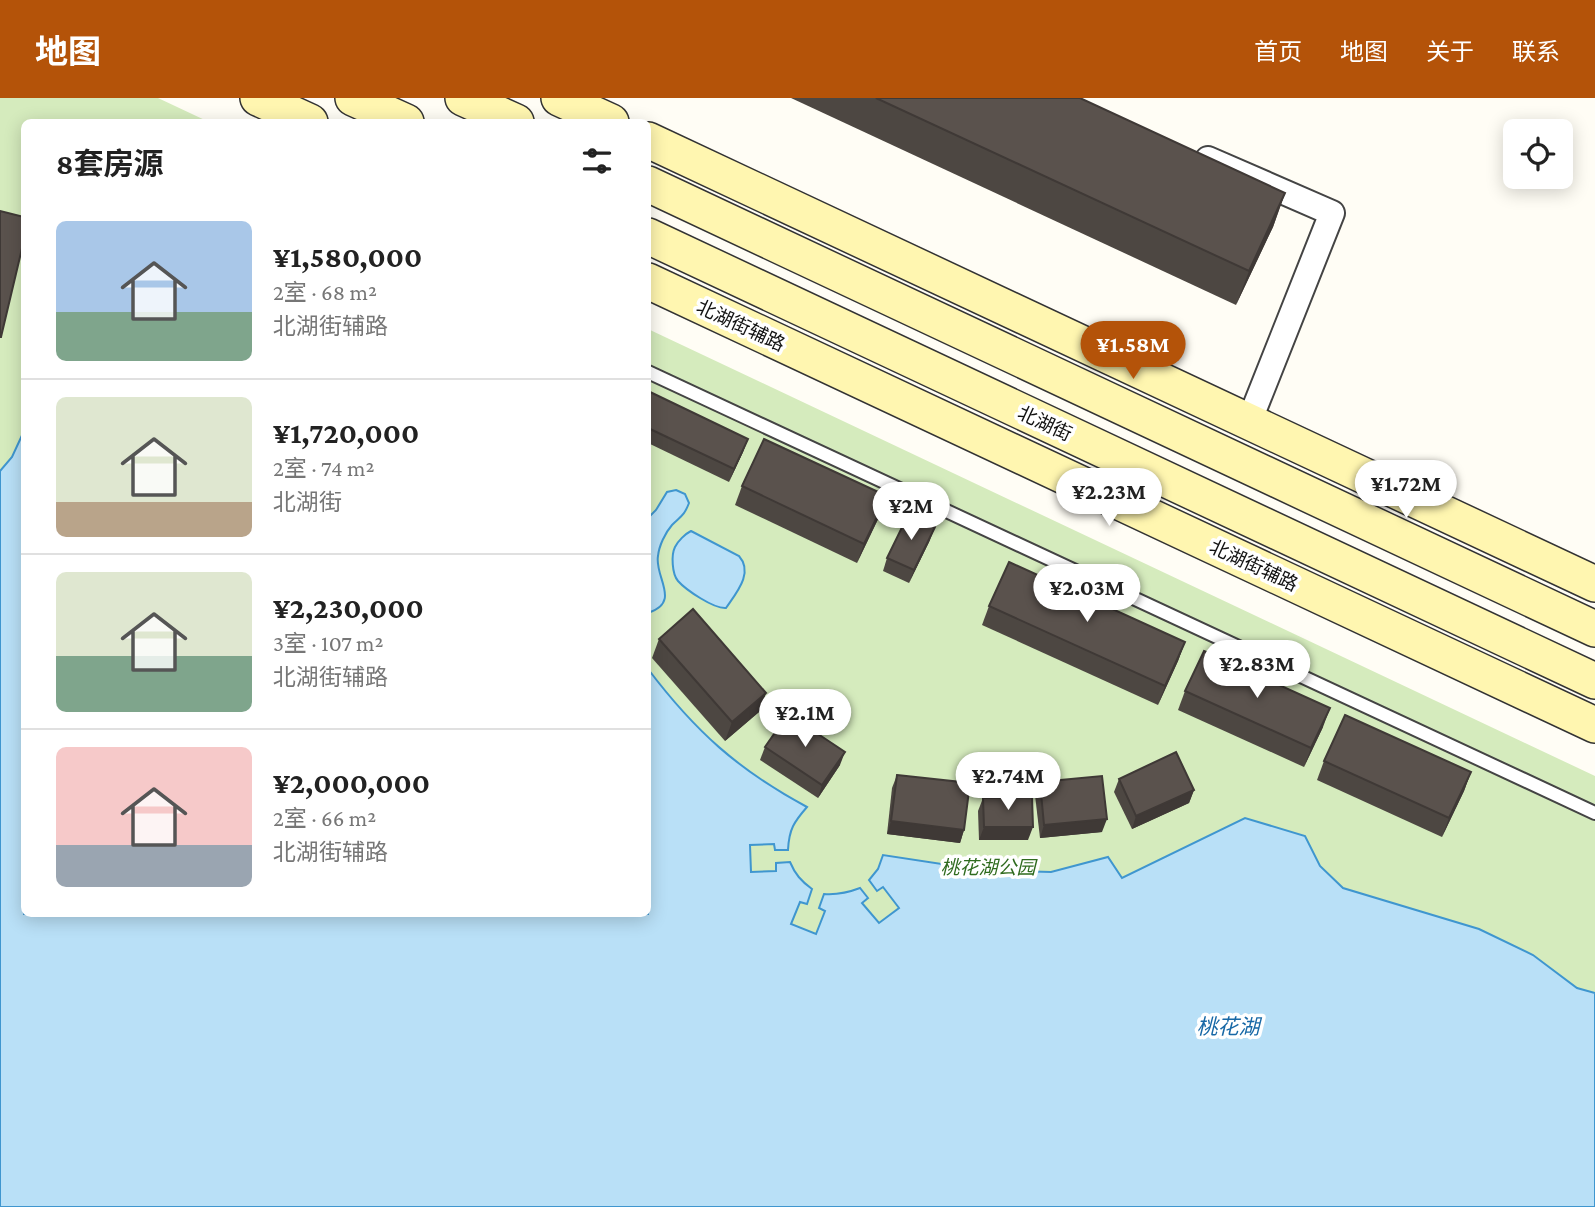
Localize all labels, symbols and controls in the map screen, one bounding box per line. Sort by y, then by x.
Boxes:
text: 地图 [35,33,101,70]
text: 首页 [1254,38,1302,65]
text: 地图 [1340,38,1388,65]
text: 关于 [1426,38,1474,65]
text: 联系 [1512,38,1560,65]
map controls [1503,119,1573,189]
button: locate [1503,119,1573,189]
icon: filters [578,142,616,180]
text: 8套房源 [56,147,163,180]
text: ¥1,580,000 [273,240,422,273]
icon: home [112,249,196,333]
text: 2室 · 68 m² [273,279,377,305]
street label: 北湖街辅路 [693,296,788,355]
text: 北湖街辅路 [273,313,388,339]
pin: ¥1.58M [1076,322,1190,381]
text: ¥1.58M [1097,331,1169,357]
street label: 北湖街 [1015,402,1075,445]
text: ¥1,720,000 [273,416,419,449]
icon: home [112,425,196,509]
text: 2室 · 74 m² [273,455,374,481]
pin: ¥1.72M [1349,460,1463,520]
pin: ¥2.23M [1052,468,1166,528]
text: ¥1.72M [1371,470,1441,496]
text: ¥2.23M [1072,478,1146,504]
pin: ¥2M [877,482,945,542]
text: 北湖街 [273,489,342,515]
text: ¥2M [889,492,933,518]
street label: 北湖街辅路 [1206,536,1301,595]
pin: ¥2.03M [1030,564,1144,624]
text: ¥2.03M [1049,574,1125,600]
text: ¥2,230,000 [273,591,424,624]
icon: home [112,600,196,684]
text: 3室 · 107 m² [273,630,384,656]
pin: ¥2.83M [1200,640,1314,700]
text: ¥2.83M [1219,650,1295,676]
text: 北湖街辅路 [273,664,388,690]
pin: ¥2.1M [756,690,854,749]
text: ¥2.1M [775,699,835,725]
pin: ¥2.74M [951,752,1065,812]
text: ¥2.74M [972,762,1044,788]
text: ¥2,000,000 [273,766,430,799]
icon: home [112,775,196,859]
text: 2室 · 66 m² [273,805,376,831]
text: 北湖街辅路 [273,839,388,865]
park label: 桃花湖公园 [940,857,1038,878]
water label: 桃花湖 [1197,1015,1262,1039]

